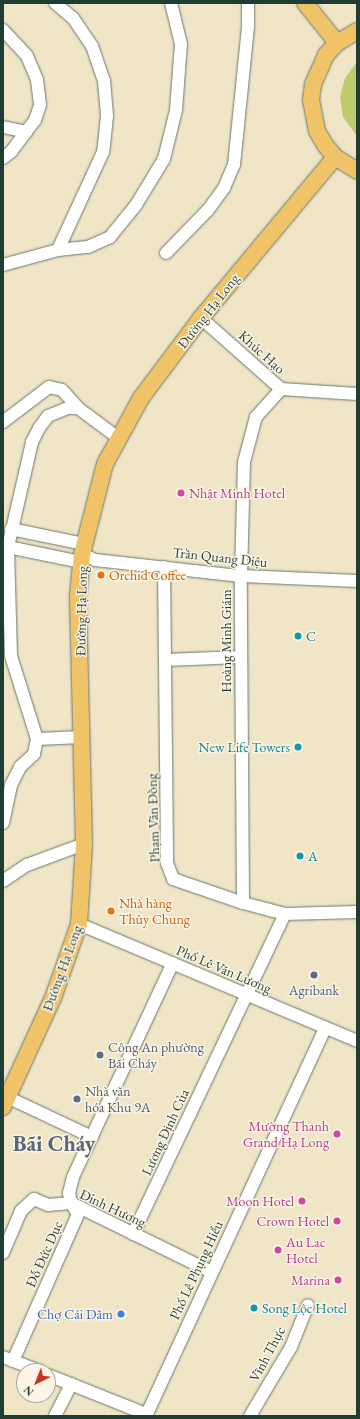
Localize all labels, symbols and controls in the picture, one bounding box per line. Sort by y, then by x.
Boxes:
street label: Đường Hạ Long [174,270,242,352]
street label: Khúc Hạo [235,327,289,377]
place label: Nhật Minh Hotel [189,485,285,501]
marker: Nhật Minh Hotel [176,488,186,498]
street label: Trần Quang Diệu [172,544,268,570]
street label: Đường Hạ Long [72,566,90,656]
place label: Orchid Coffee [109,567,186,583]
marker: Orchid Coffee [96,570,106,580]
street label: Hoàng Minh Giám [218,589,234,693]
place label: C [306,628,316,644]
marker: C [293,631,303,641]
place label: New Life Towers [199,739,290,755]
marker: New Life Towers [293,742,303,752]
street label: Phạm Văn Đồng [143,773,163,863]
place label: A [308,848,318,864]
marker: A [295,851,305,861]
place label: Nhà hàng Thủy Chung [119,895,190,928]
marker: Nhà hàng Thủy Chung [106,906,116,916]
street label: Đường Hạ Long [39,923,85,1013]
street label: Phố Lê Văn Lương [174,941,274,997]
marker: Agribank [309,970,319,980]
place label: Agribank [289,982,339,998]
place label: Công An phường Bãi Cháy [108,1039,204,1072]
marker: Công An phường Bãi Cháy [95,1050,105,1060]
place label: Nhà văn hóa Khu 9A [85,1083,151,1116]
street label: Lương Định Của [138,1086,192,1178]
marker: Nhà văn hóa Khu 9A [72,1094,82,1104]
place label: Mường Thanh Grand Hạ Long [243,1118,329,1150]
marker: Mường Thanh Grand Hạ Long [332,1129,342,1139]
district label: Bãi Cháy [13,1131,95,1157]
street label: Đỉnh Hương [77,1185,149,1231]
place label: Moon Hotel [226,1193,294,1209]
marker: Moon Hotel [297,1196,307,1206]
place label: Crown Hotel [256,1213,329,1229]
marker: Crown Hotel [332,1216,342,1226]
street label: Đỗ Đức Dục [22,1218,66,1290]
street label: Phố Lê Phụng Hiểu [166,1218,226,1322]
place label: Au Lac Hotel [286,1234,325,1266]
marker: Au Lac Hotel [273,1245,283,1255]
place label: Marina [291,1272,330,1288]
marker: Marina [333,1275,343,1285]
place label: Song Lộc Hotel [262,1300,347,1316]
marker: Song Lộc Hotel [249,1303,259,1313]
place label: Chợ Cái Dăm [37,1306,113,1322]
marker: Chợ Cái Dăm [116,1309,126,1319]
street label: Vĩnh Thực [245,1324,289,1384]
north arrow [16,1363,56,1403]
text: N [20,1383,37,1399]

